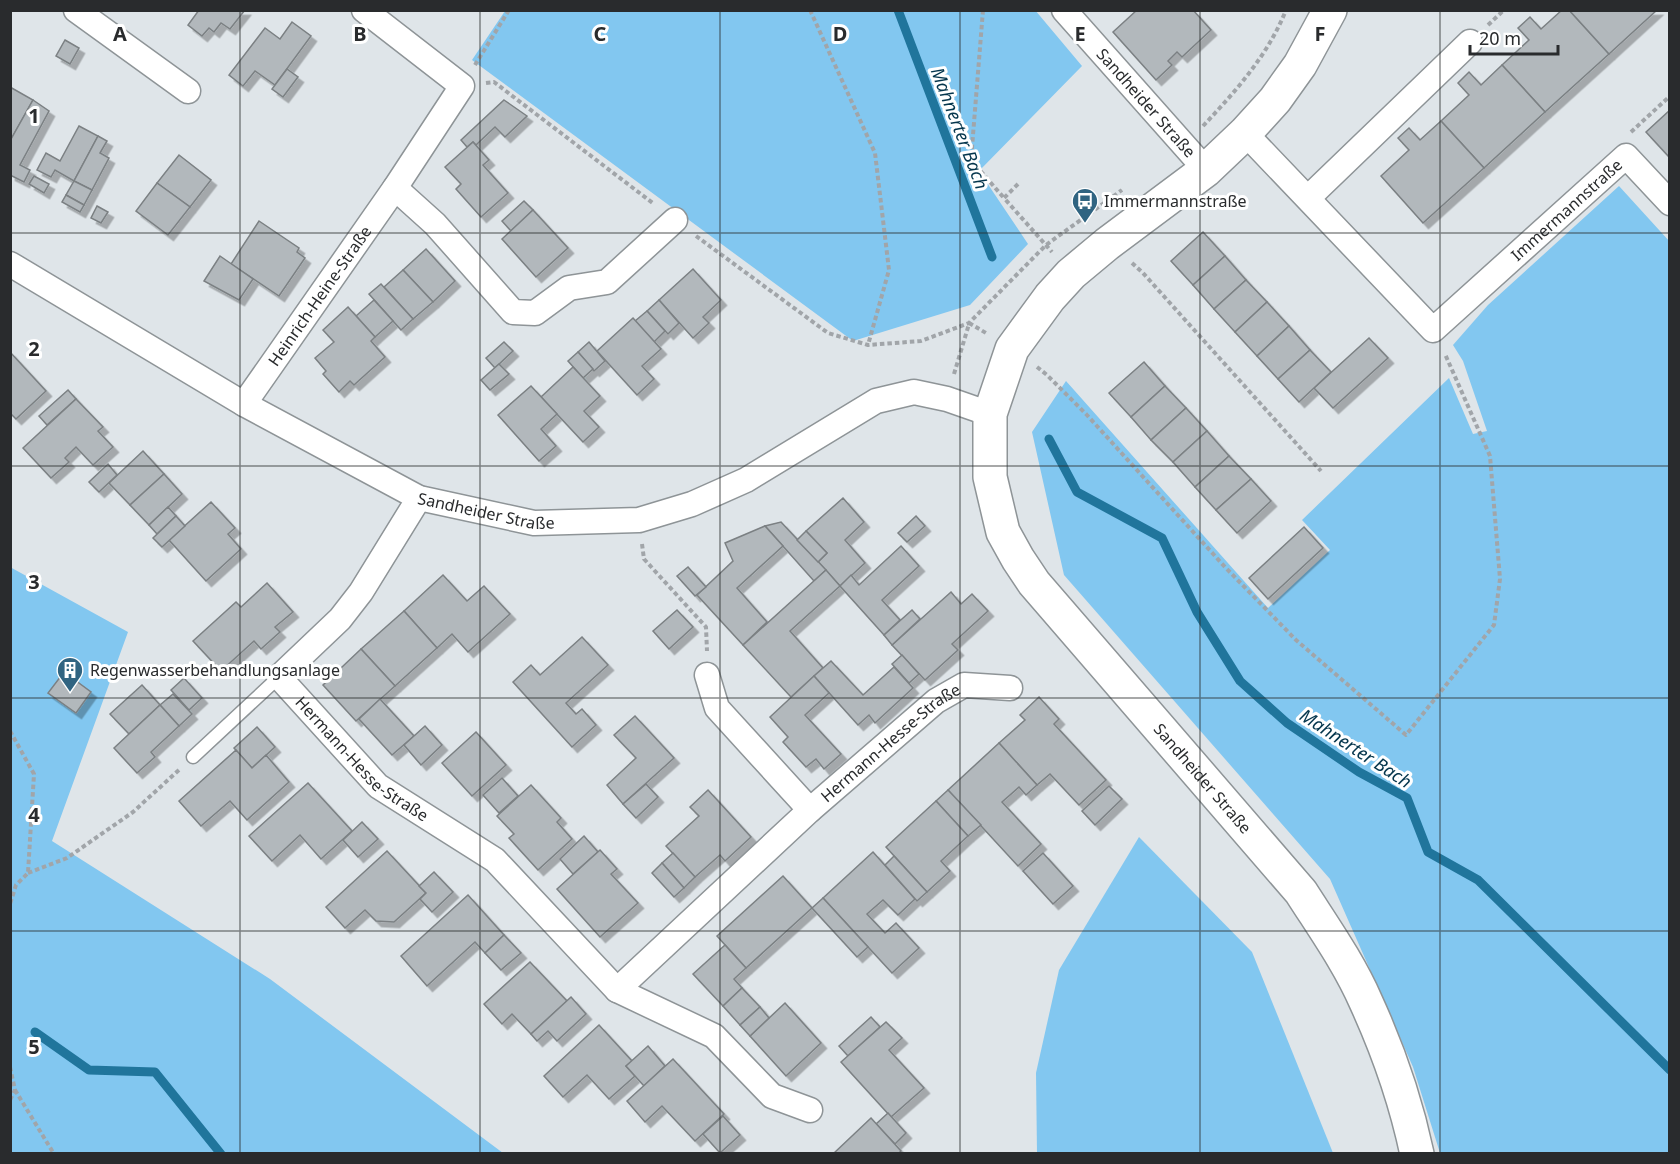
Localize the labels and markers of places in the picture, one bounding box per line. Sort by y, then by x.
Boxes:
bus stop icon: Immermannstraße [1070,186,1100,224]
place label: Immermannstraße [1104,190,1247,212]
building icon: Regenwasserbehandlungsanlage [55,655,85,693]
place label: Regenwasserbehandlungsanlage [90,659,340,681]

